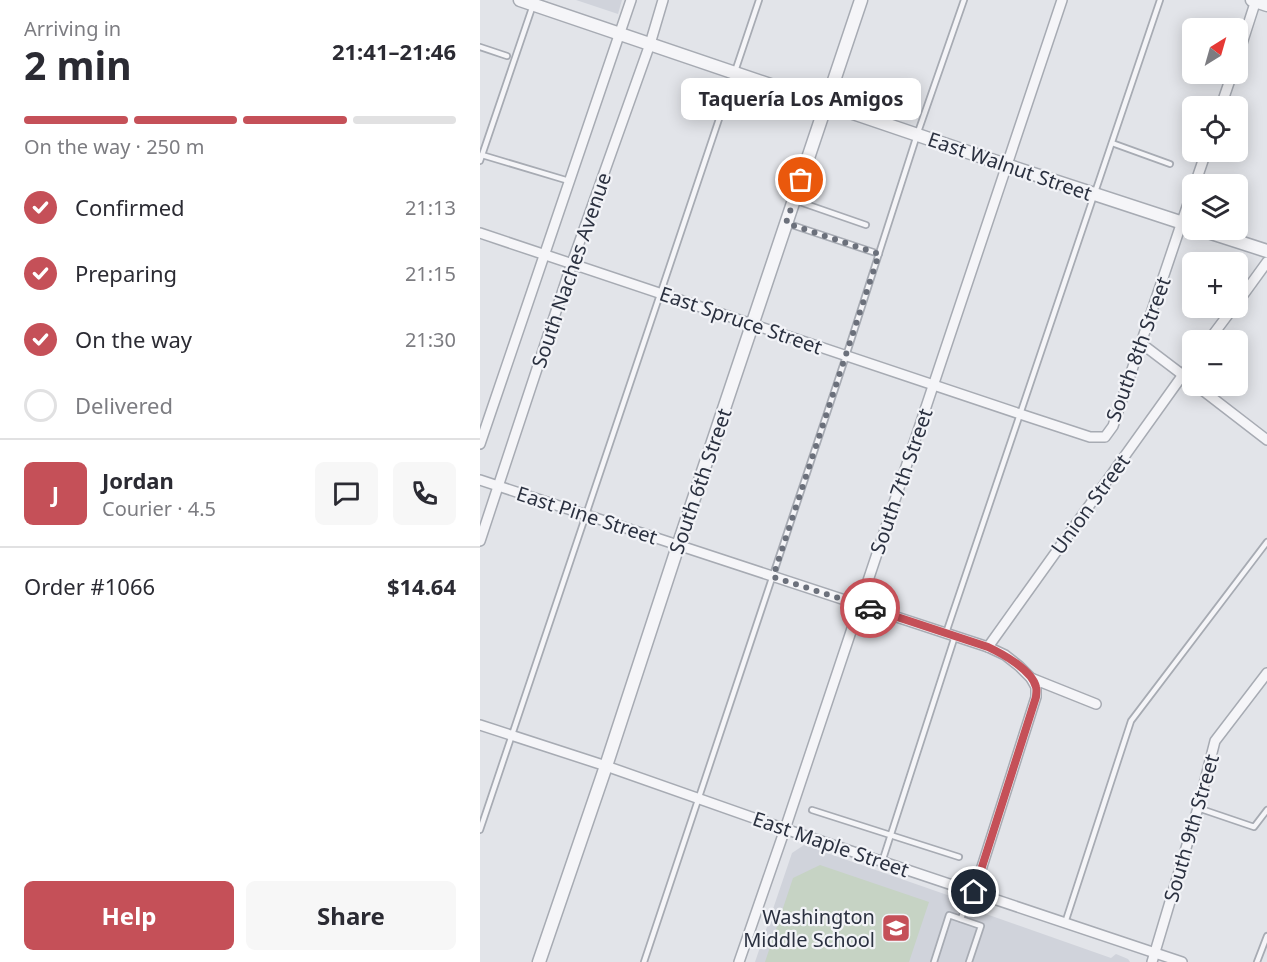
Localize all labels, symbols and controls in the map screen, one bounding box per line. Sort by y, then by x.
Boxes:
text: Arriving in [24,15,121,42]
north arrow [1182,18,1248,84]
map controls [1182,18,1248,396]
text: 21:41–21:46 [332,36,456,66]
text: 2 min [24,38,131,91]
callout: Taquería Los Amigos [681,78,921,120]
text: Taquería Los Amigos [698,85,904,112]
button: locate [1182,96,1248,162]
street label: East Walnut Street [924,125,1096,207]
text: On the way · 250 m [24,133,204,160]
pin [775,154,826,205]
icon: bag [784,163,817,196]
street label: South Naches Avenue [525,169,617,371]
button: layers [1182,174,1248,240]
icon: check [24,191,57,224]
text: Confirmed [75,192,185,222]
text: 21:13 [405,194,456,221]
button: + [1182,252,1248,318]
icon: check [24,257,57,290]
text: Preparing [75,258,177,288]
text: 21:15 [405,260,456,287]
street label: South 8th Street [1099,273,1177,425]
street label: East Spruce Street [656,280,826,360]
icon: check [24,323,57,356]
text: On the way [75,324,192,354]
text: 21:30 [405,326,456,353]
button: − [1182,330,1248,396]
text: Delivered [75,390,173,420]
street label: South 6th Street [662,405,738,557]
street label: South 7th Street [863,405,939,557]
street label: Union Street [1045,448,1135,560]
button: chat [315,462,378,525]
button: phone [393,462,456,525]
text: Jordan [102,465,174,495]
text: J [52,478,59,508]
street label: East Pine Street [513,480,661,550]
text: Courier · 4.5 [102,495,216,522]
text: Order #1066 [24,571,155,601]
text: $14.64 [387,571,456,601]
courier [840,578,900,638]
icon: car [854,592,887,625]
street label: South 9th Street [1157,751,1225,905]
street label: East Maple Street [749,805,913,883]
pin [948,866,999,917]
icon: home [957,875,990,908]
button: Help [24,881,234,950]
button: Share [246,881,456,950]
place label: Washington Middle School [743,903,875,953]
school or university icon: Washington Middle School [880,912,912,944]

